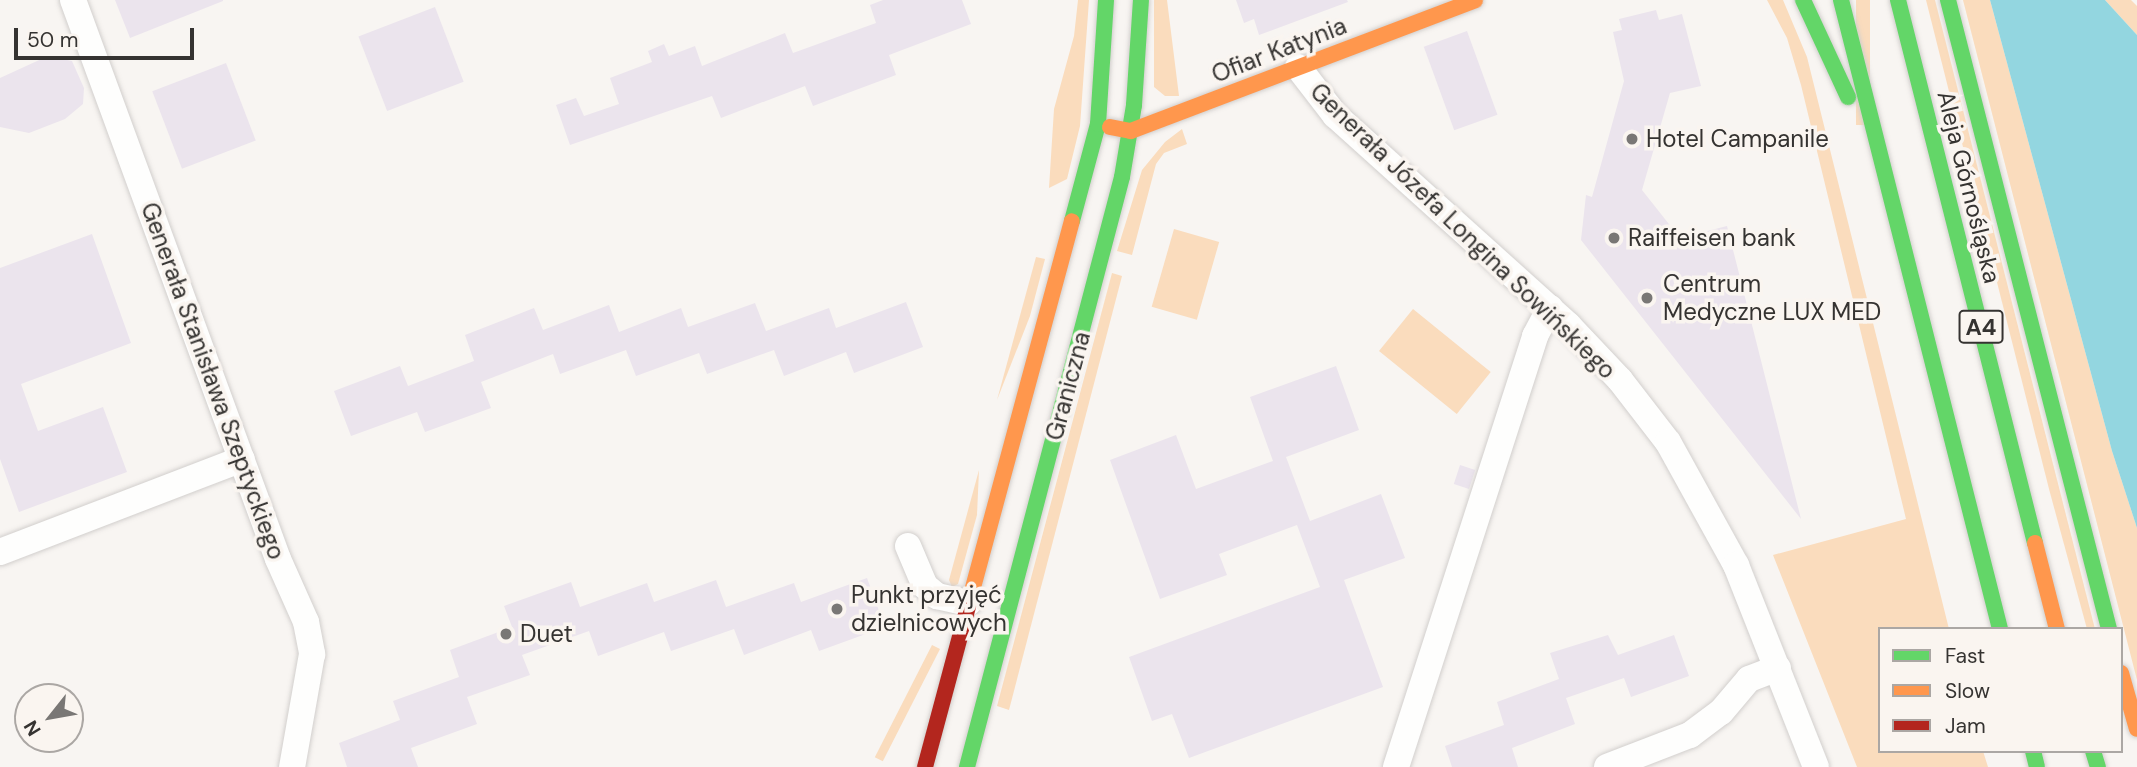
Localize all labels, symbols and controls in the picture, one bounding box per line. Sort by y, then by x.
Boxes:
street label: Ofiar Katynia [1208,11,1350,89]
scale bar [18,14,198,58]
text: 50 m [27,26,78,54]
street label: Generała Józefa Longina Sowińskiego [1304,77,1622,385]
street label: Aleja Górnośląska [1931,88,2007,286]
place label: Hotel Campanile [1646,125,1829,153]
marker: Hotel Campanile [1624,131,1640,147]
street label: Generała Stanisława Szeptyckiego [135,199,291,563]
place label: Raiffeisen bank [1628,224,1796,252]
marker: Raiffeisen bank [1606,230,1622,246]
place label: Centrum Medyczne LUX MED [1663,270,1881,326]
marker: Centrum Medyczne LUX MED [1637,288,1657,308]
road number: A4 [1958,308,2004,346]
street label: Graniczna [1040,329,1096,443]
place label: Punkt przyjęć dzielnicowych [851,581,1007,637]
marker: Punkt przyjęć dzielnicowych [829,601,845,617]
place label: Duet [520,620,573,648]
marker: Duet [498,626,514,642]
legend [1878,627,2123,753]
text: Fast [1945,642,1985,670]
text: Slow [1945,677,1990,705]
north arrow [14,683,84,753]
text: Jam [1945,712,1986,740]
text: N [18,716,47,740]

